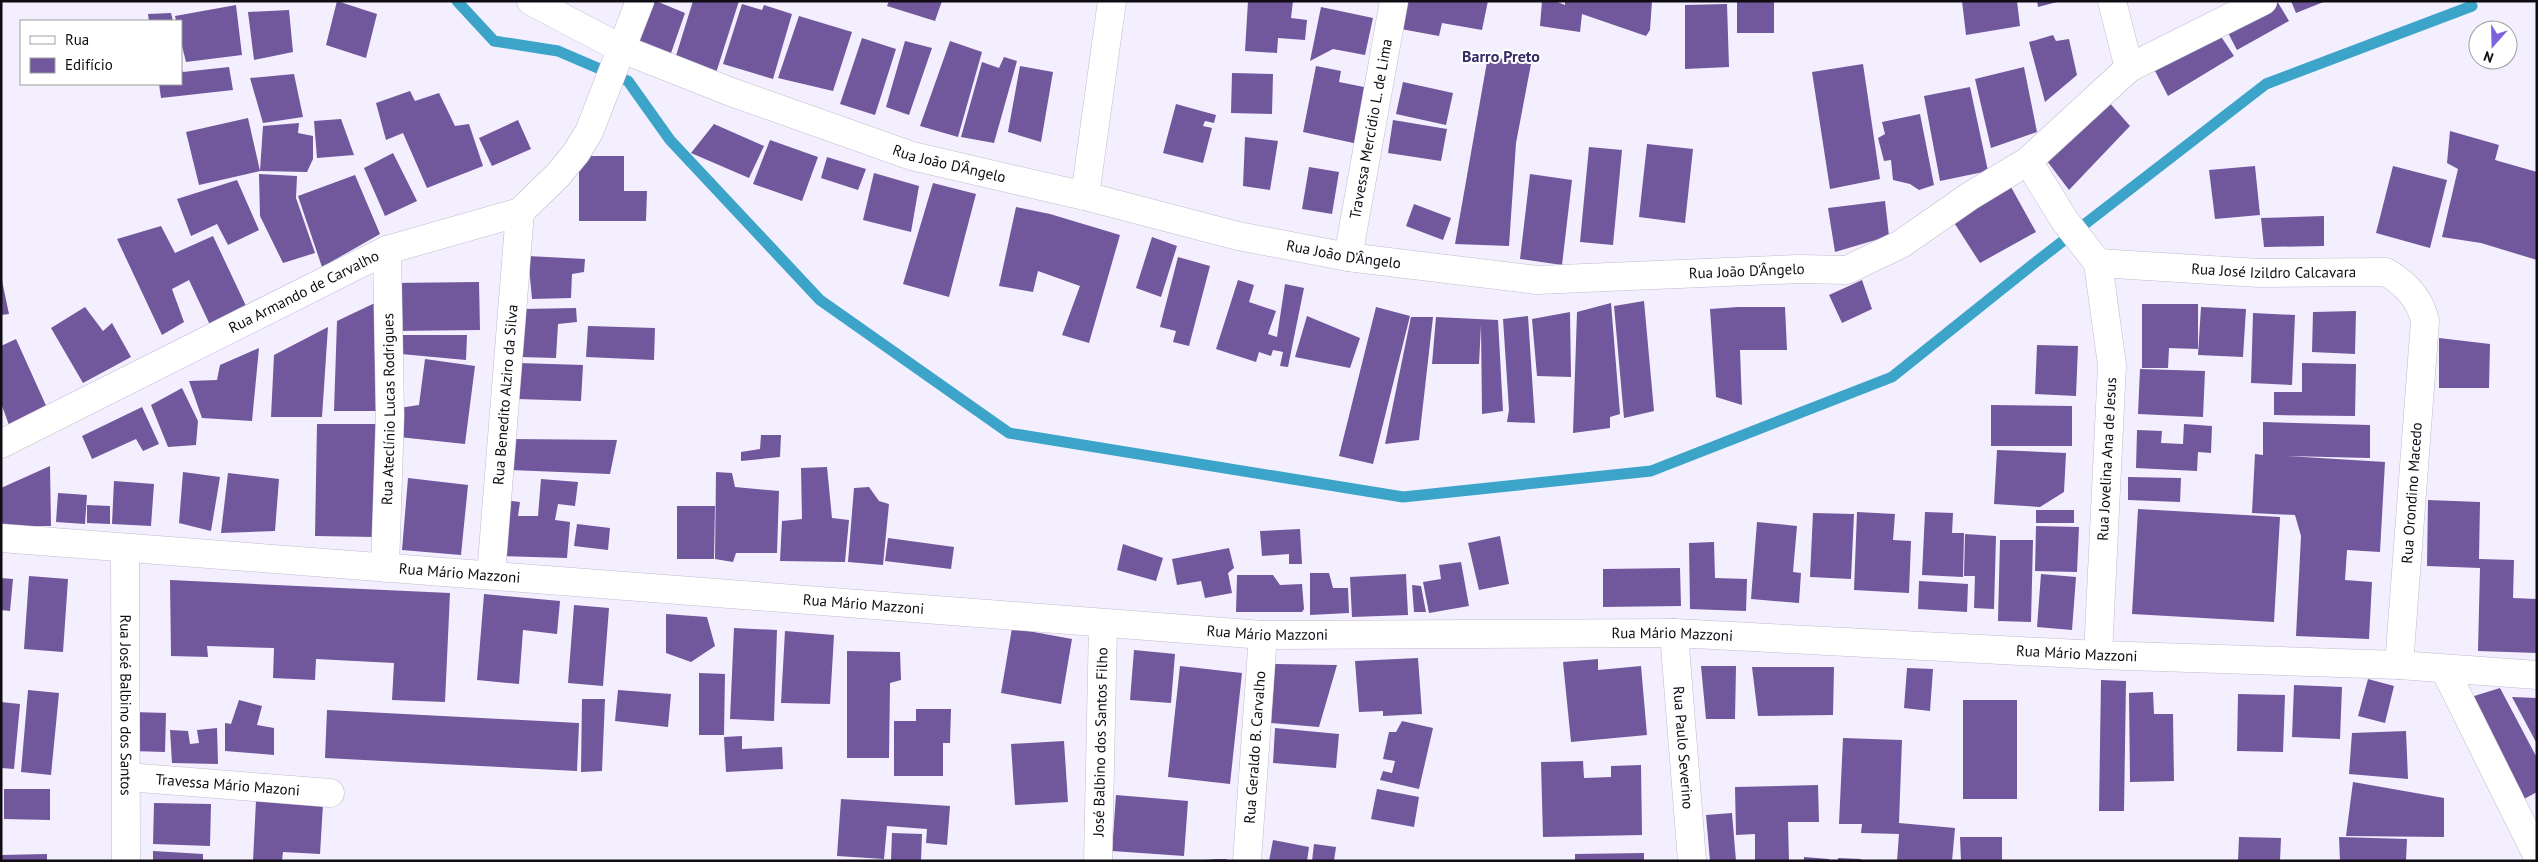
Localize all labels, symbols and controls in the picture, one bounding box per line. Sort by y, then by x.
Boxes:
legend [20,20,182,85]
north arrow [2468,20,2518,70]
text: Rua [65,30,89,49]
street label: Travessa Mercídio L. de Lima [1345,37,1396,221]
district label: Barro Preto [1462,46,1540,66]
text: N [2481,47,2496,67]
text: Edifício [65,55,113,74]
street label: Rua João D'Ângelo [890,140,1008,186]
street label: Rua João D'Ângelo [1285,235,1402,272]
street label: Rua Armando de Carvalho [225,246,382,337]
street label: Rua João D'Ângelo [1688,259,1805,283]
street label: Rua José Izildro Calcavara [2191,259,2356,282]
street label: Rua Benedito Alziro da Silva [488,304,522,485]
street label: Rua Ateclínio Lucas Rodrigues [377,313,399,505]
street label: Rua Jovelina Ana de Jesus [2093,377,2120,541]
street label: Rua Orondino Macedo [2397,422,2426,564]
street label: Rua Mário Mazzoni [398,559,521,587]
street label: Rua Mário Mazzoni [802,590,925,618]
street label: Rua José Balbino dos Santos [116,614,136,796]
street label: Rua Mário Mazzoni [1206,621,1328,644]
street label: Rua Mário Mazzoni [1611,623,1734,645]
street label: Rua Mário Mazzoni [2016,641,2138,665]
street label: José Balbino dos Santos Filho [1088,647,1112,838]
street label: Rua Geraldo B. Carvalho [1240,670,1269,824]
street label: Rua Paulo Severino [1669,685,1698,810]
street label: Travessa Mário Mazoni [155,769,301,800]

